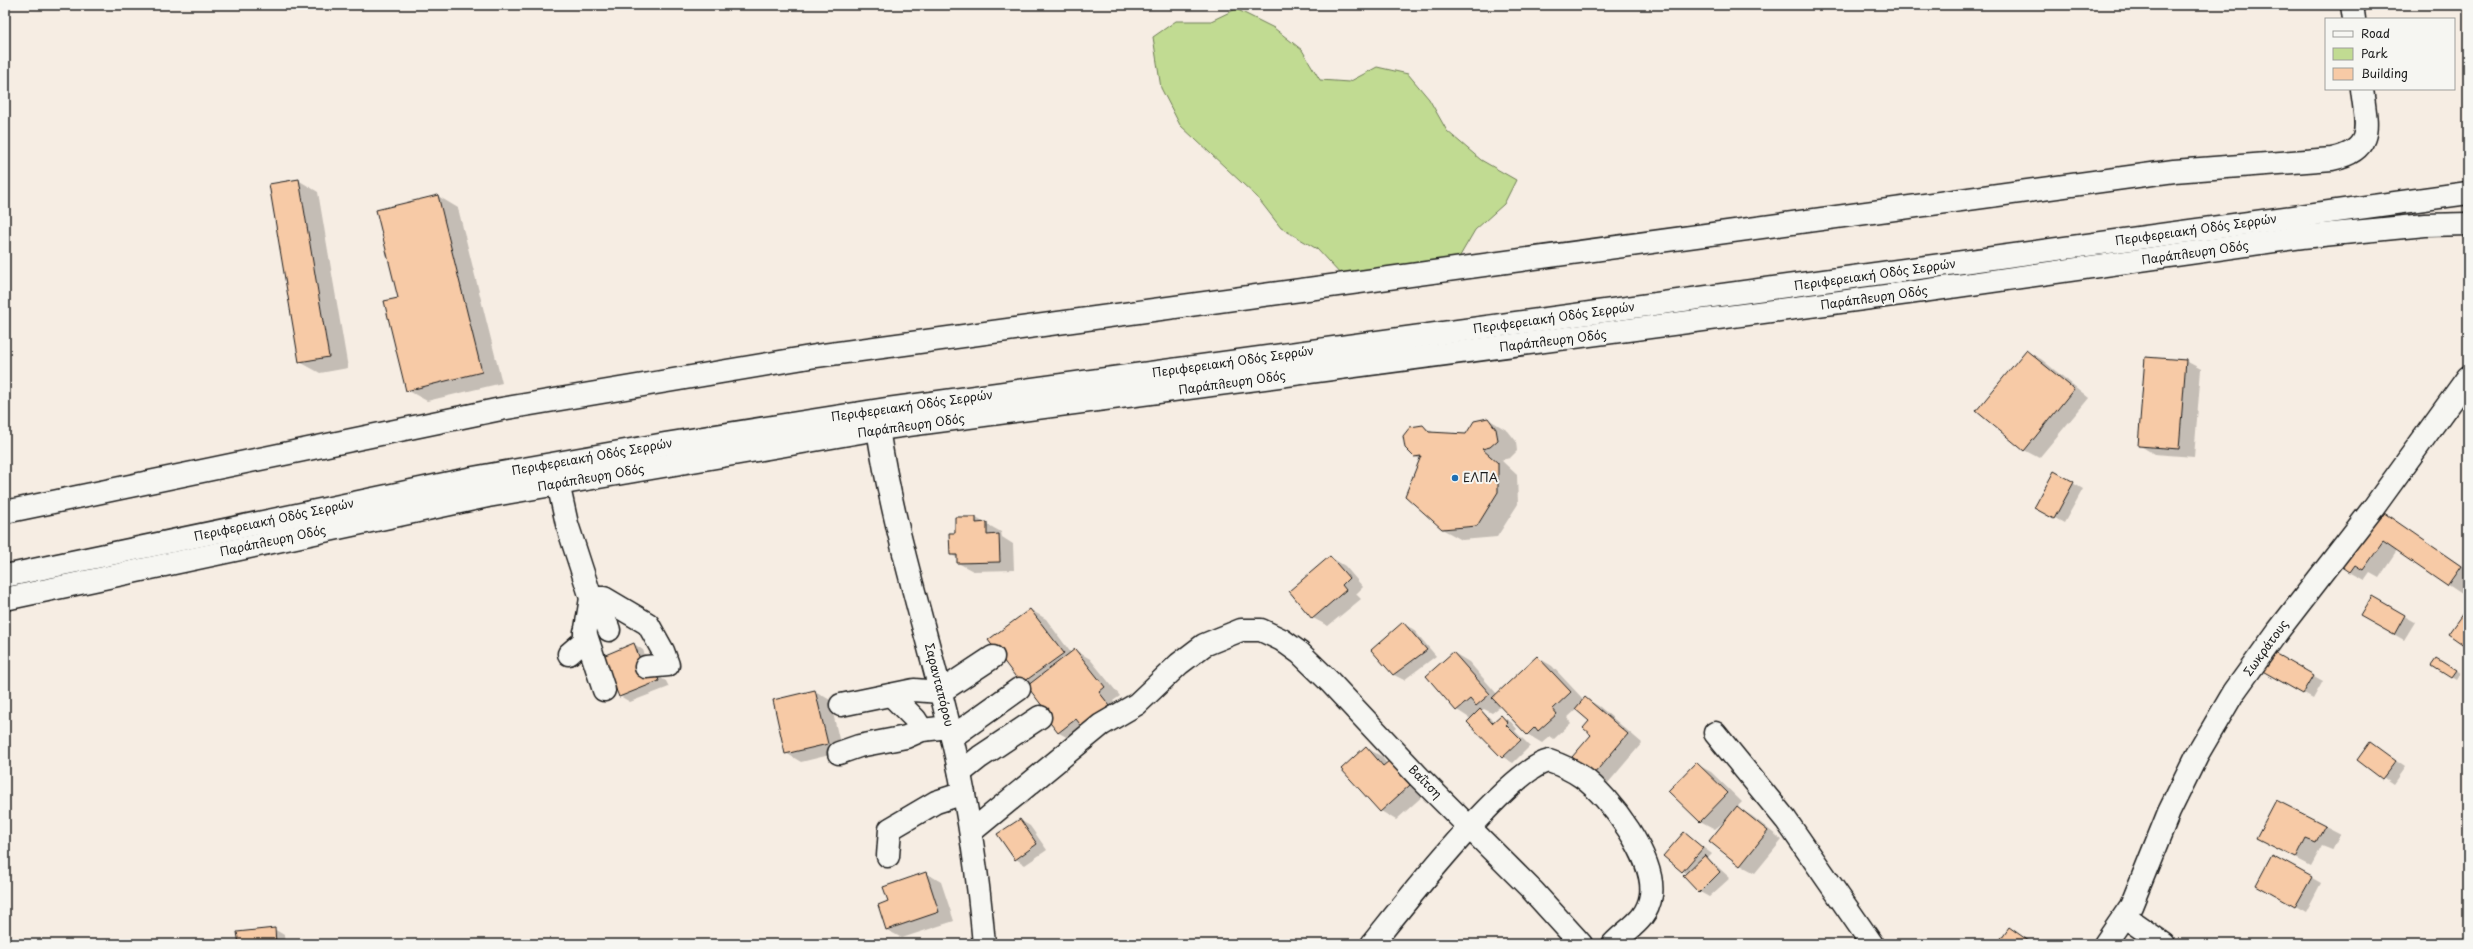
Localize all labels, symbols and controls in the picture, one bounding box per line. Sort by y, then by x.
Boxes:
legend [2325,18,2455,90]
text: Road [2361,24,2390,42]
text: Park [2361,44,2388,62]
text: Building [2361,64,2408,82]
street label: Περιφερειακή Οδός Σερρών [2114,209,2278,249]
street label: Παράπλευρη Οδός [2140,236,2250,268]
street label: Περιφερειακή Οδός Σερρών [1793,254,1957,294]
street label: Παράπλευρη Οδός [1819,281,1929,313]
street label: Περιφερειακή Οδός Σερρών [1472,297,1636,337]
street label: Παράπλευρη Οδός [1498,324,1608,356]
street label: Περιφερειακή Οδός Σερρών [1151,341,1315,381]
street label: Παράπλευρη Οδός [1177,366,1287,398]
street label: Περιφερειακή Οδός Σερρών [830,385,994,425]
street label: Παράπλευρη Οδός [856,409,966,441]
street label: Περιφερειακή Οδός Σερρών [510,433,674,479]
street label: Παράπλευρη Οδός [536,459,646,495]
place label: ΕΛΠΑ [1463,468,1498,486]
marker: ΕΛΠΑ [1450,473,1460,483]
street label: Περιφερειακή Οδός Σερρών [192,493,356,545]
street label: Παράπλευρη Οδός [218,520,327,560]
street label: Σωκράτους [2239,616,2292,679]
street label: Σαρανταπόρου [921,641,959,729]
street label: Βαΐτση [1405,760,1447,802]

